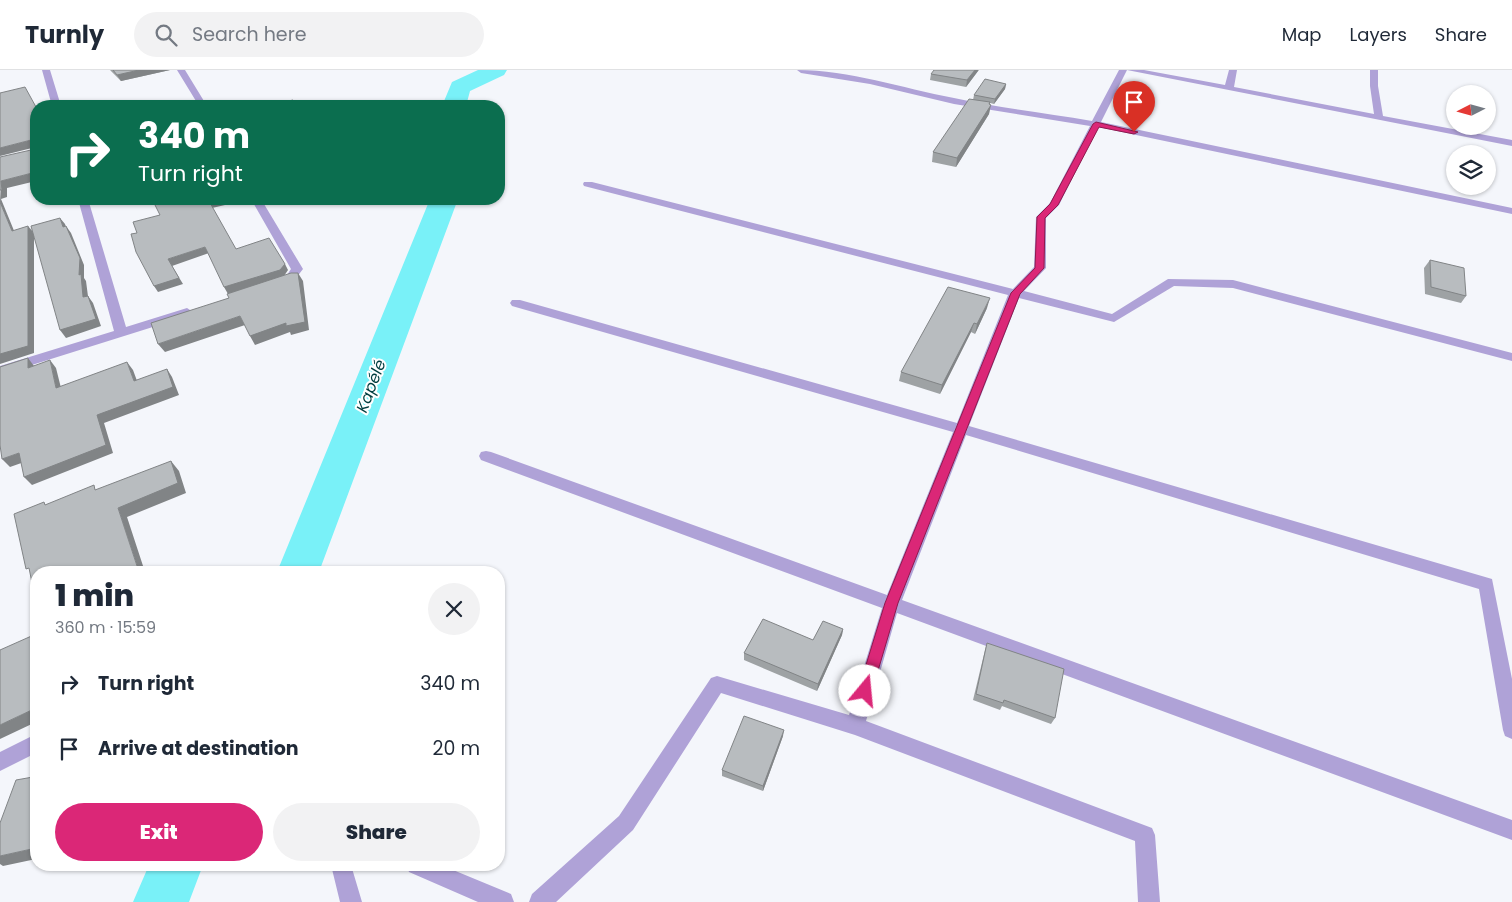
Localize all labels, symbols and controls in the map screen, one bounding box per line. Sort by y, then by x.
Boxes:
search box [134,12,484,57]
text: Turnly [25,18,104,51]
icon: search [152,21,180,49]
text: Search here [192,21,307,48]
text: Map [1282,22,1322,47]
text: Layers [1350,22,1407,47]
text: Share [1435,22,1487,47]
pin [1113,81,1155,132]
north arrow [1446,85,1496,135]
map controls [1446,85,1496,195]
icon: arrive [1120,88,1148,116]
text: 340 m [138,111,250,160]
icon: right [55,120,120,185]
button: layers [1446,145,1496,195]
text: Turn right [138,158,243,189]
water label: Kapélé [350,356,392,416]
text: 1 min [55,574,134,617]
button: close [428,583,480,635]
text: 360 m · 15:59 [55,616,156,639]
position arrow [838,664,890,716]
icon: right [55,670,83,698]
text: Turn right [98,670,194,697]
text: 340 m [420,670,480,697]
icon: arrive [55,735,83,763]
text: Arrive at destination [98,735,299,762]
text: 20 m [432,735,480,762]
button: Exit [55,803,263,861]
button: Share [273,803,480,861]

